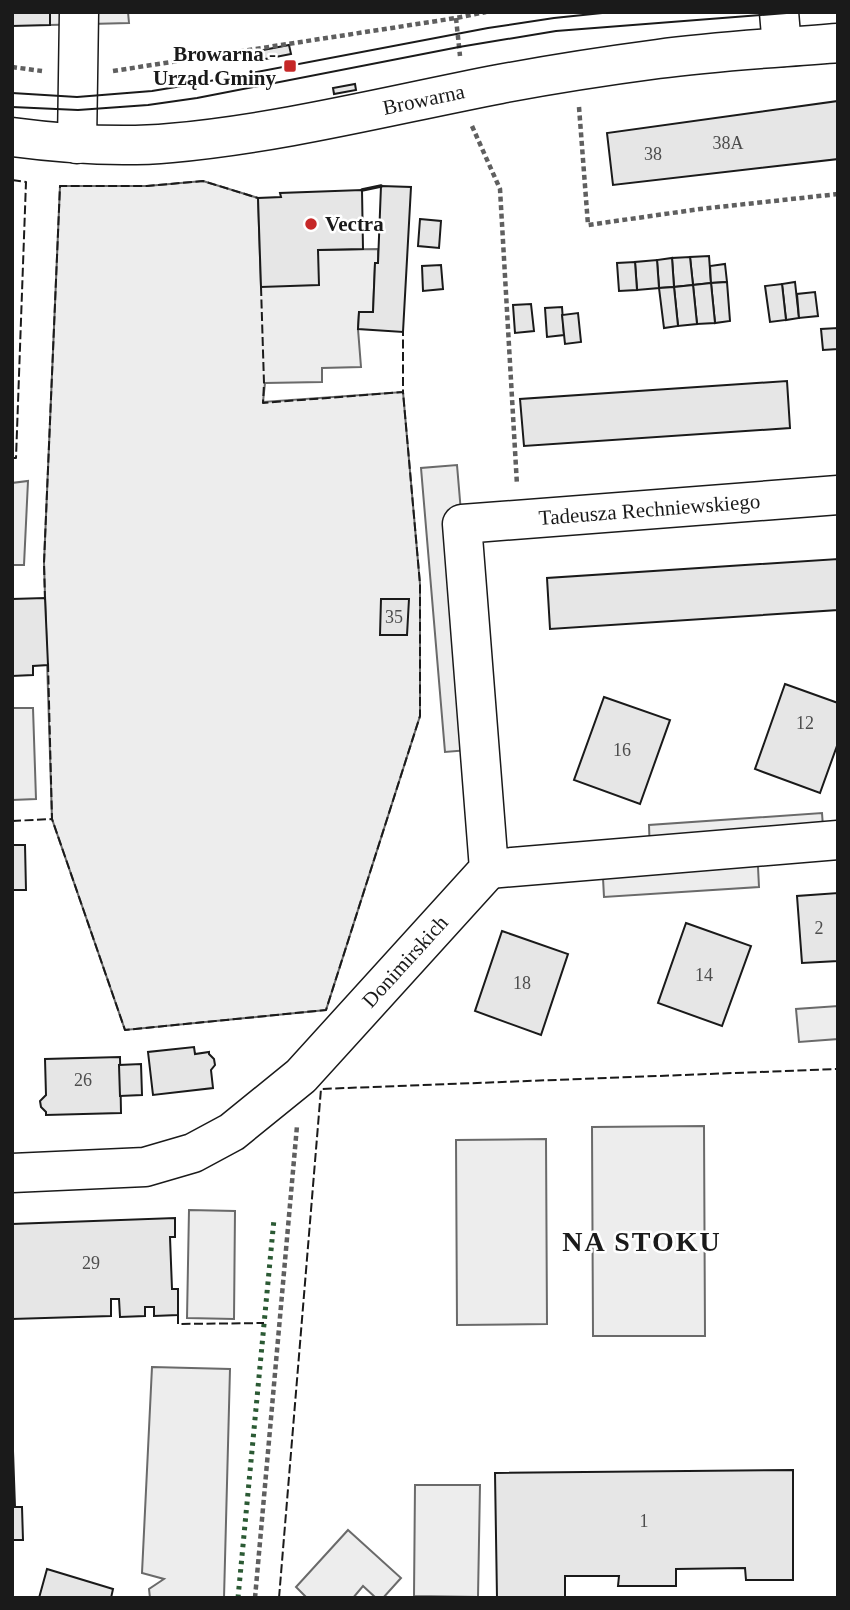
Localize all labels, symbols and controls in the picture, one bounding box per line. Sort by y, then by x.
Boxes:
place label: Browarna - Urząd Gminy [153,42,276,90]
marker: Browarna - Urząd Gminy [282,58,298,74]
street label: Browarna [381,79,467,120]
house number: 38A [713,133,744,153]
house number: 38 [644,144,662,164]
place label: Vectra [325,212,384,236]
marker: Vectra [303,216,319,232]
street label: Tadeusza Rechniewskiego [538,489,761,530]
house number: 35 [385,607,403,627]
house number: 12 [796,713,814,733]
house number: 16 [613,740,631,760]
street label: Donimirskich [357,910,453,1012]
house number: 2 [815,918,824,938]
house number: 14 [695,965,713,985]
house number: 18 [513,973,531,993]
house number: 26 [74,1070,92,1090]
district label: NA STOKU [562,1226,722,1257]
house number: 29 [82,1253,100,1273]
house number: 1 [640,1511,649,1531]

